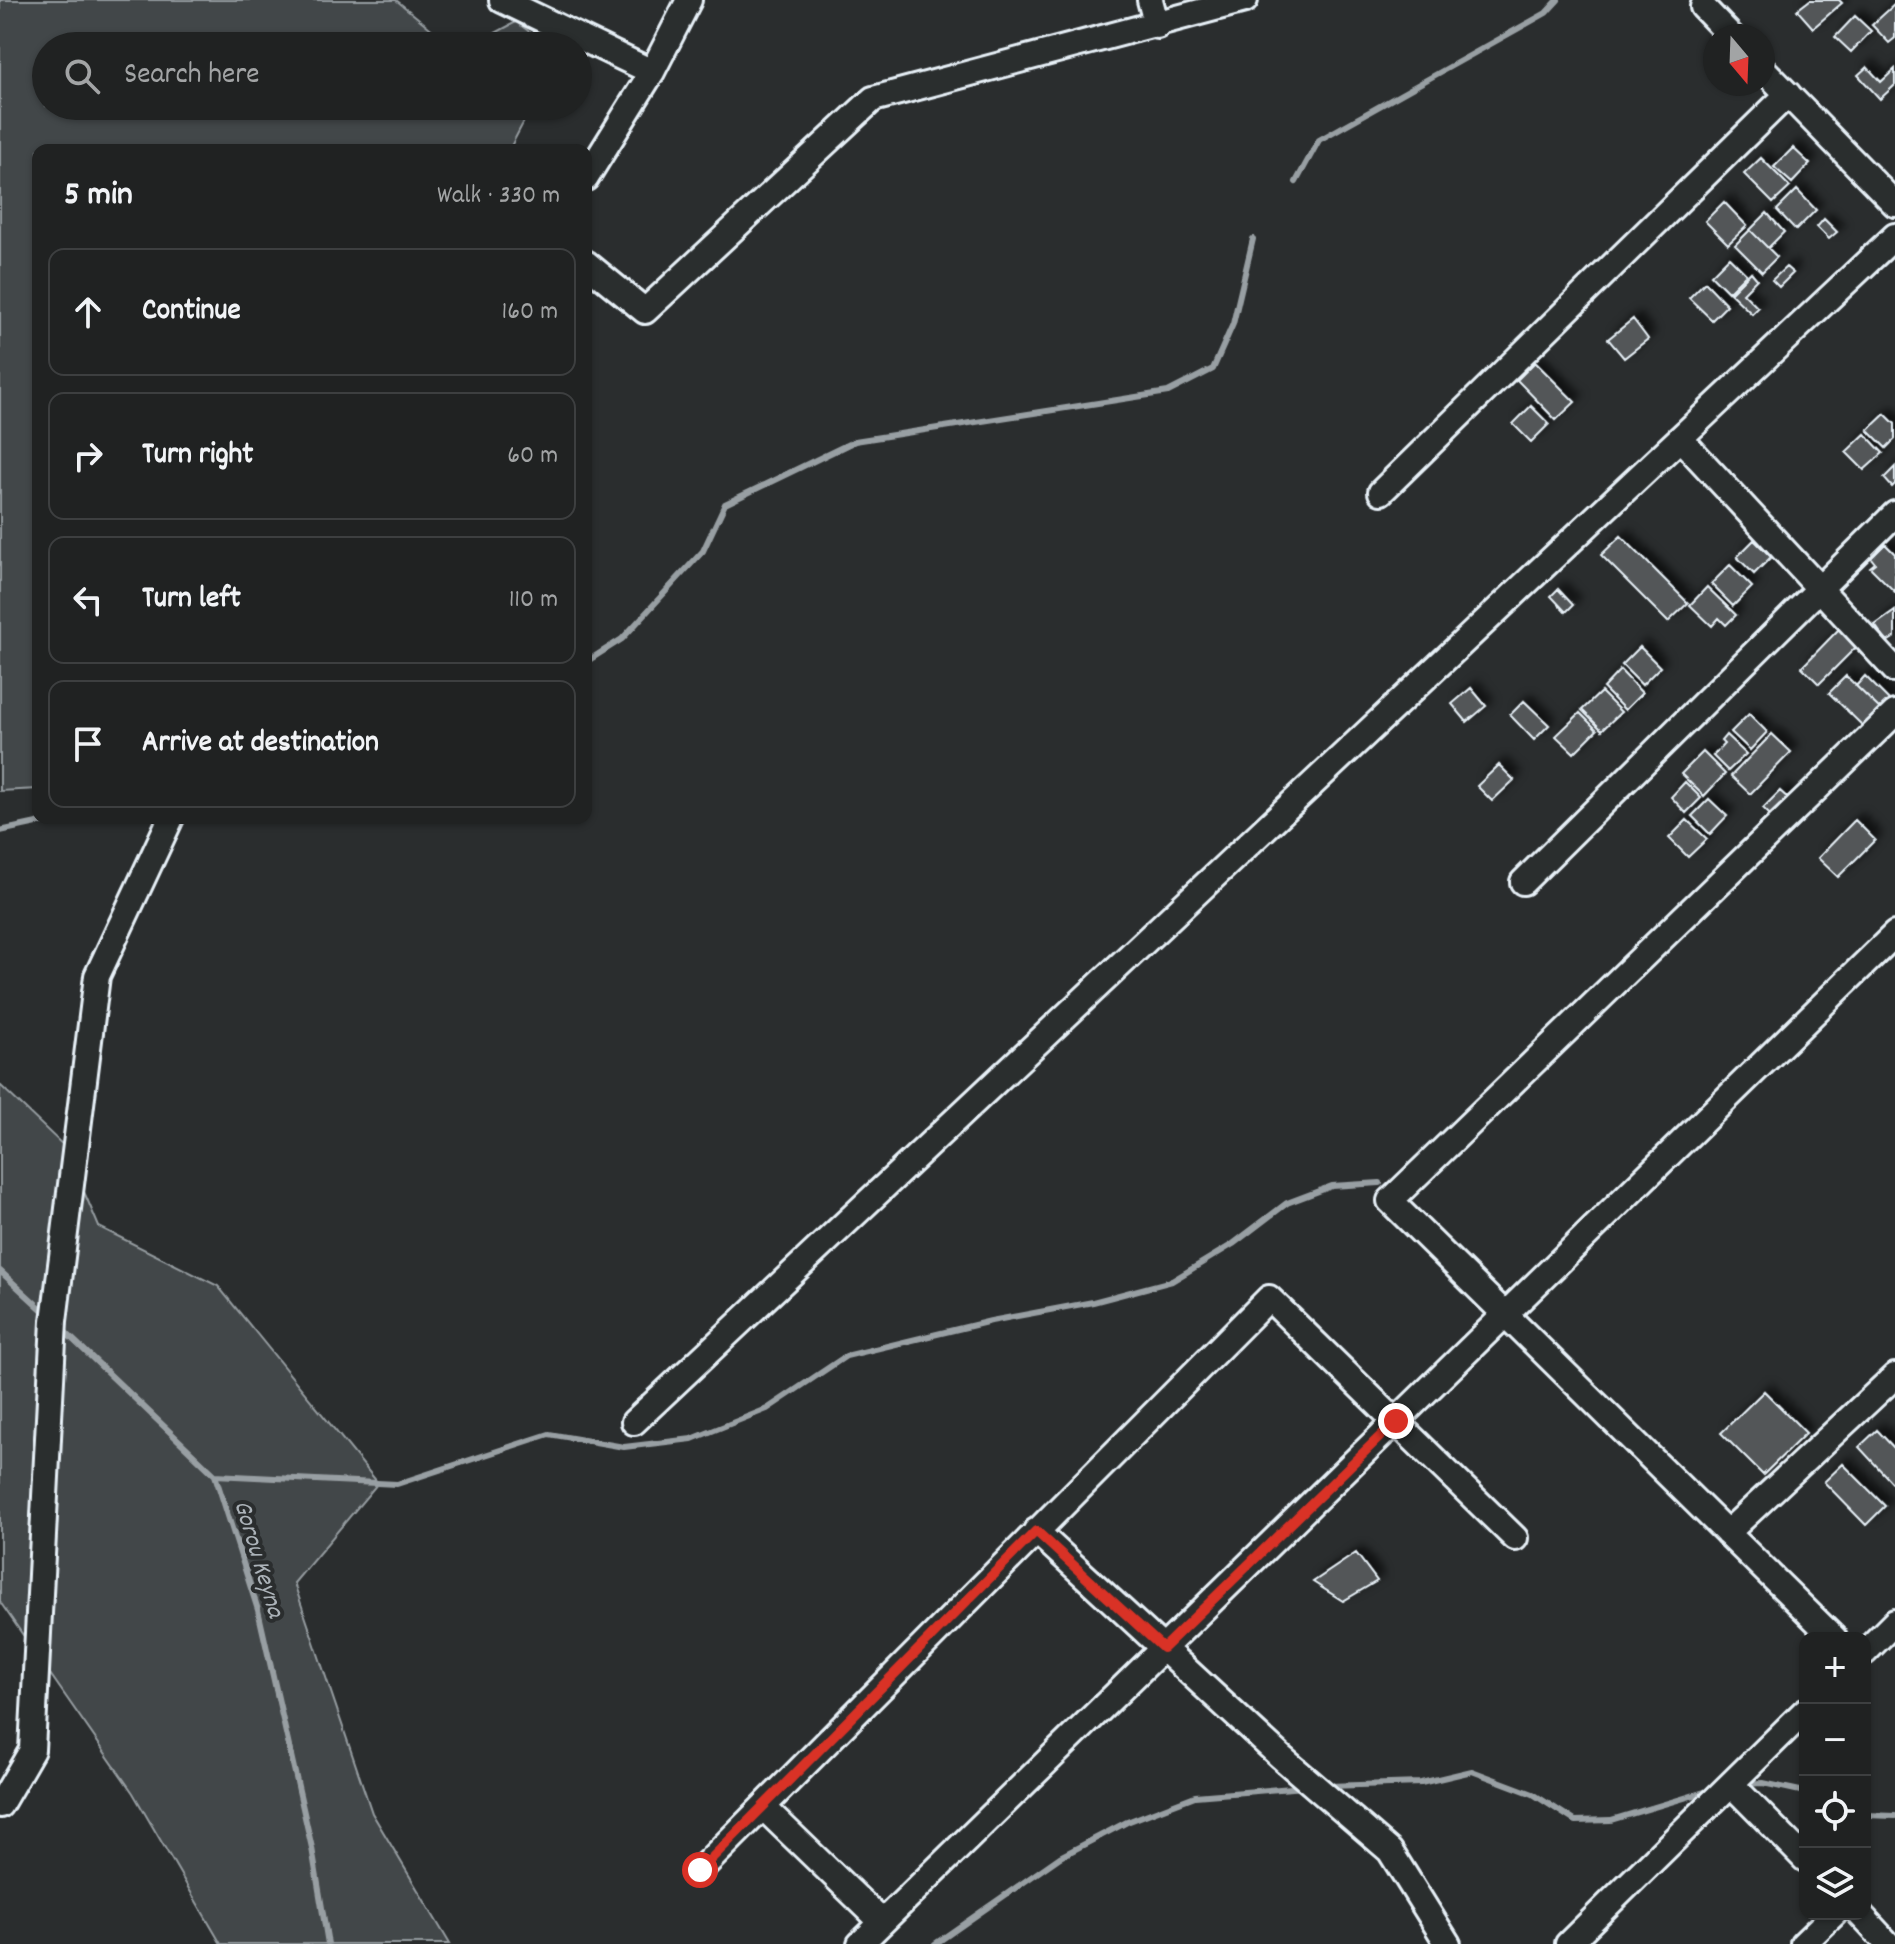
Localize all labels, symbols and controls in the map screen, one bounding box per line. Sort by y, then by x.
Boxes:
north arrow [1703,24,1775,96]
search box [32,32,592,120]
icon: search [60,54,104,98]
text: Search here [124,55,260,98]
text: 5 min [64,172,133,221]
text: Walk · 330 m [437,178,560,215]
icon: ahead [66,290,110,334]
text: Continue [142,291,241,334]
text: 160 m [502,294,558,331]
icon: right [66,434,110,478]
text: Turn right [142,435,253,478]
text: 60 m [507,438,558,475]
icon: left [66,578,110,622]
text: Turn left [142,579,241,622]
text: 110 m [509,582,558,619]
icon: arrive [66,722,110,766]
text: Arrive at destination [142,723,379,766]
route end [1378,1403,1414,1439]
water label: Gorou Keyna [222,1496,294,1624]
map controls [1799,1632,1871,1920]
button: + [1799,1632,1871,1704]
button: − [1799,1704,1871,1776]
button: locate [1799,1776,1871,1848]
button: layers [1799,1848,1871,1920]
route start [682,1852,718,1888]

